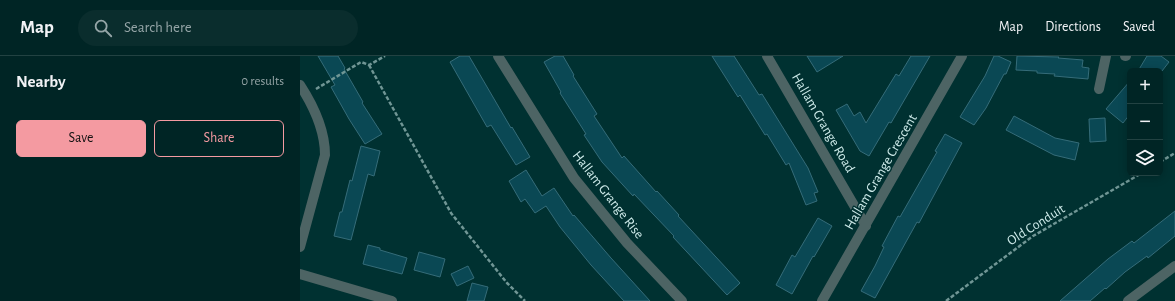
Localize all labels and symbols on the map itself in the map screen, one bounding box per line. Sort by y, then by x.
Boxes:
street label: Hallam Grange Road [789,71,857,175]
street label: Hallam Grange Crescent [842,111,920,232]
street label: Hallam Grange Rise [570,149,646,241]
street label: Old Conduit [1005,202,1068,248]

